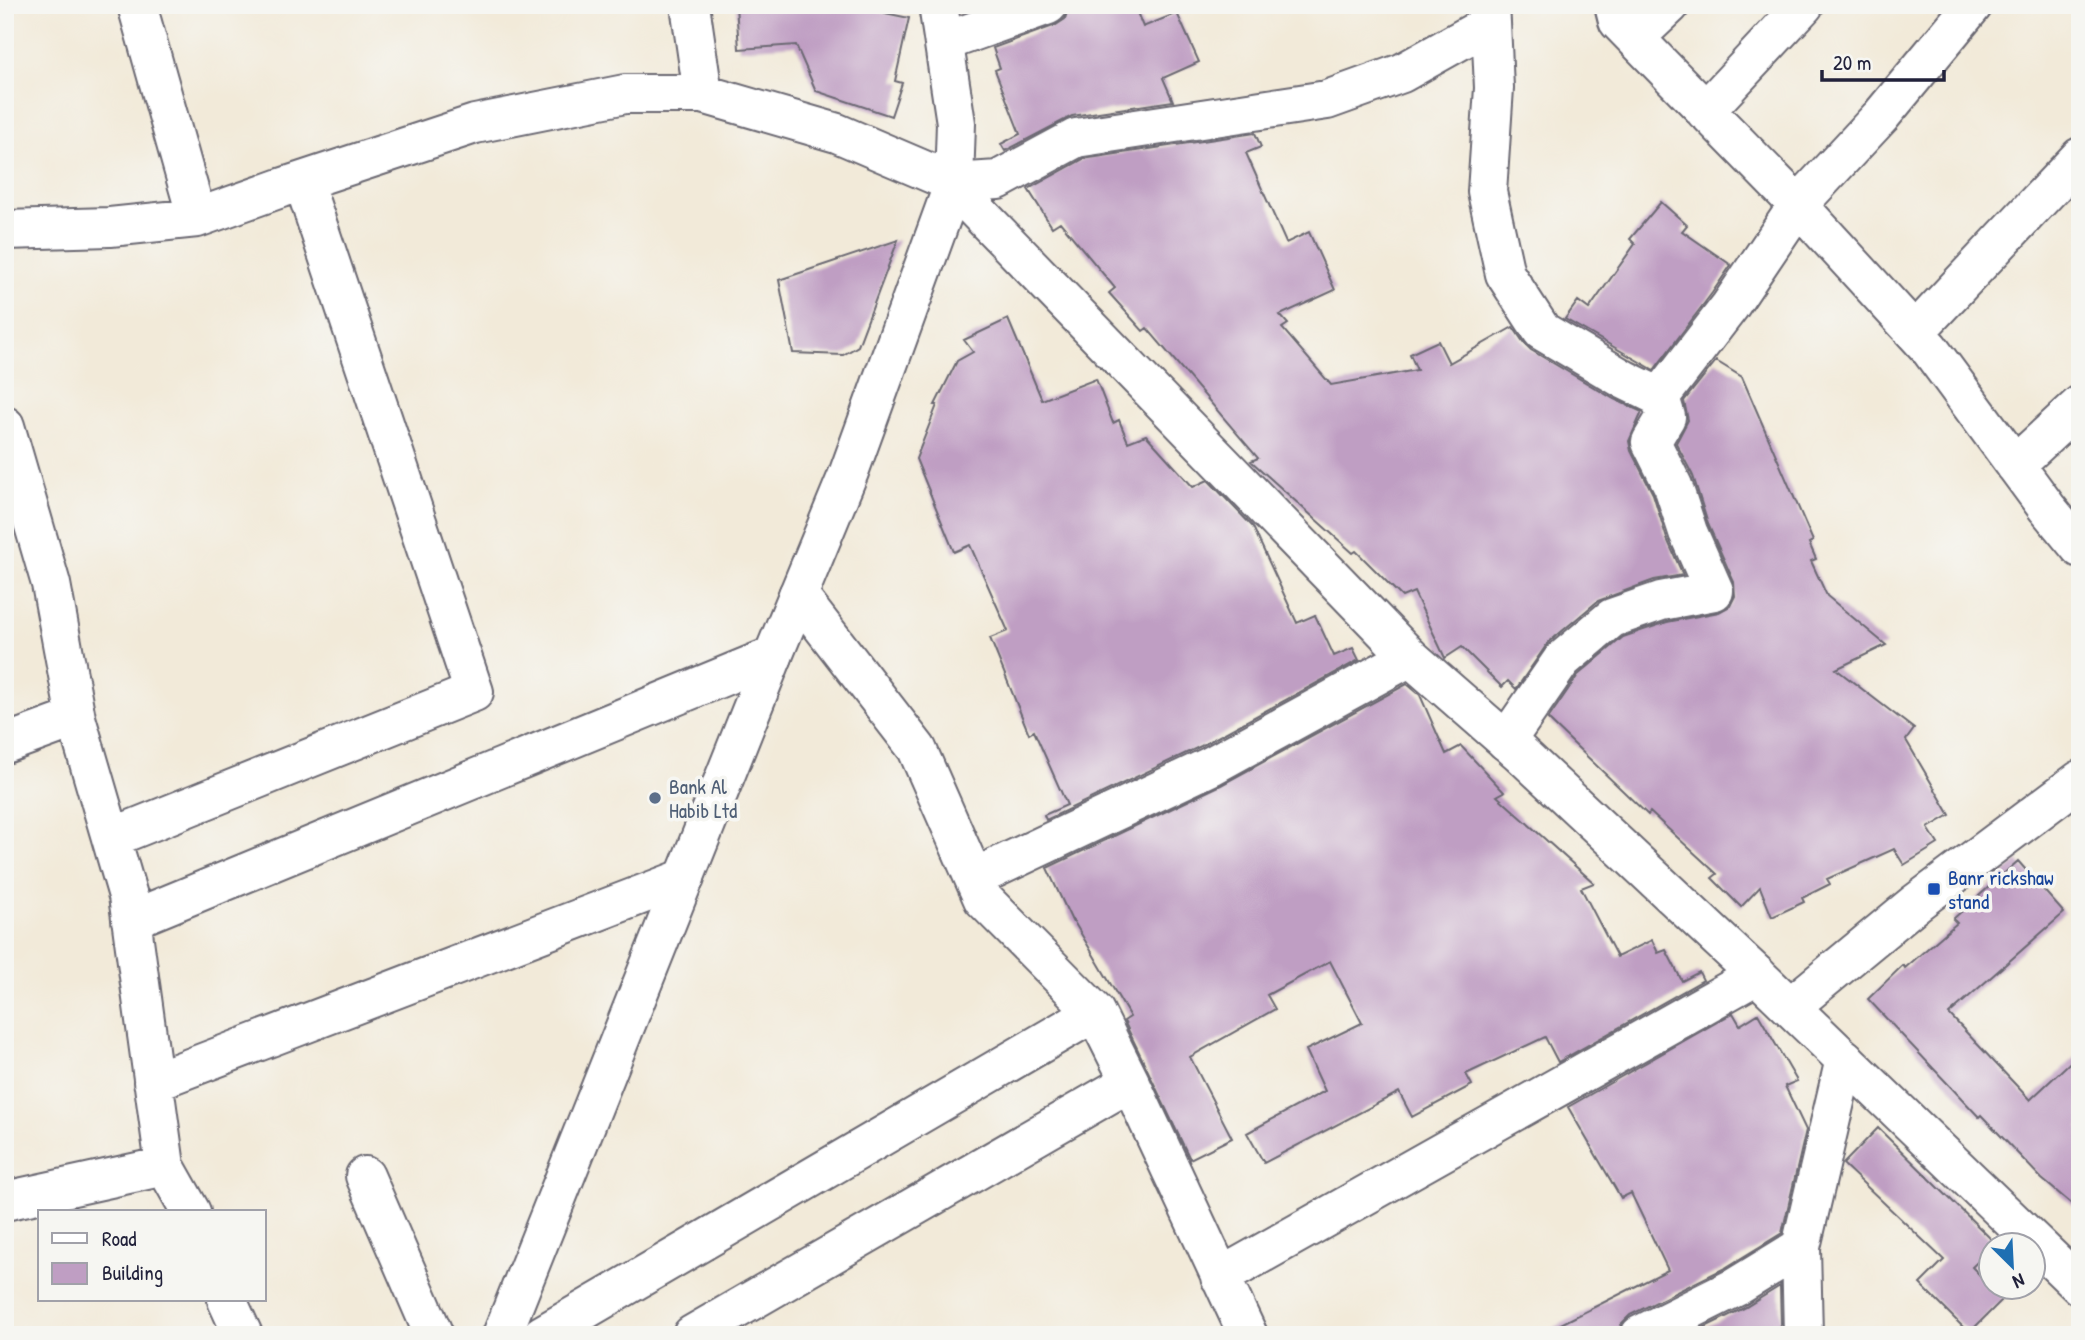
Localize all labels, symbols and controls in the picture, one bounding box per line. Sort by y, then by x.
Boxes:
scale bar [1822,38,1945,82]
text: 20 m [1833,48,1871,77]
place label: Bank Al Habib Ltd [669,772,737,825]
marker: Bank Al Habib Ltd [647,790,663,806]
place label: Banr rickshaw stand [1948,863,2054,916]
marker: Banr rickshaw stand [1926,881,1942,897]
legend [38,1210,266,1302]
text: Road [102,1224,136,1253]
north arrow [1976,1232,2046,1302]
text: Building [102,1258,163,1287]
text: N [2009,1268,2029,1295]

